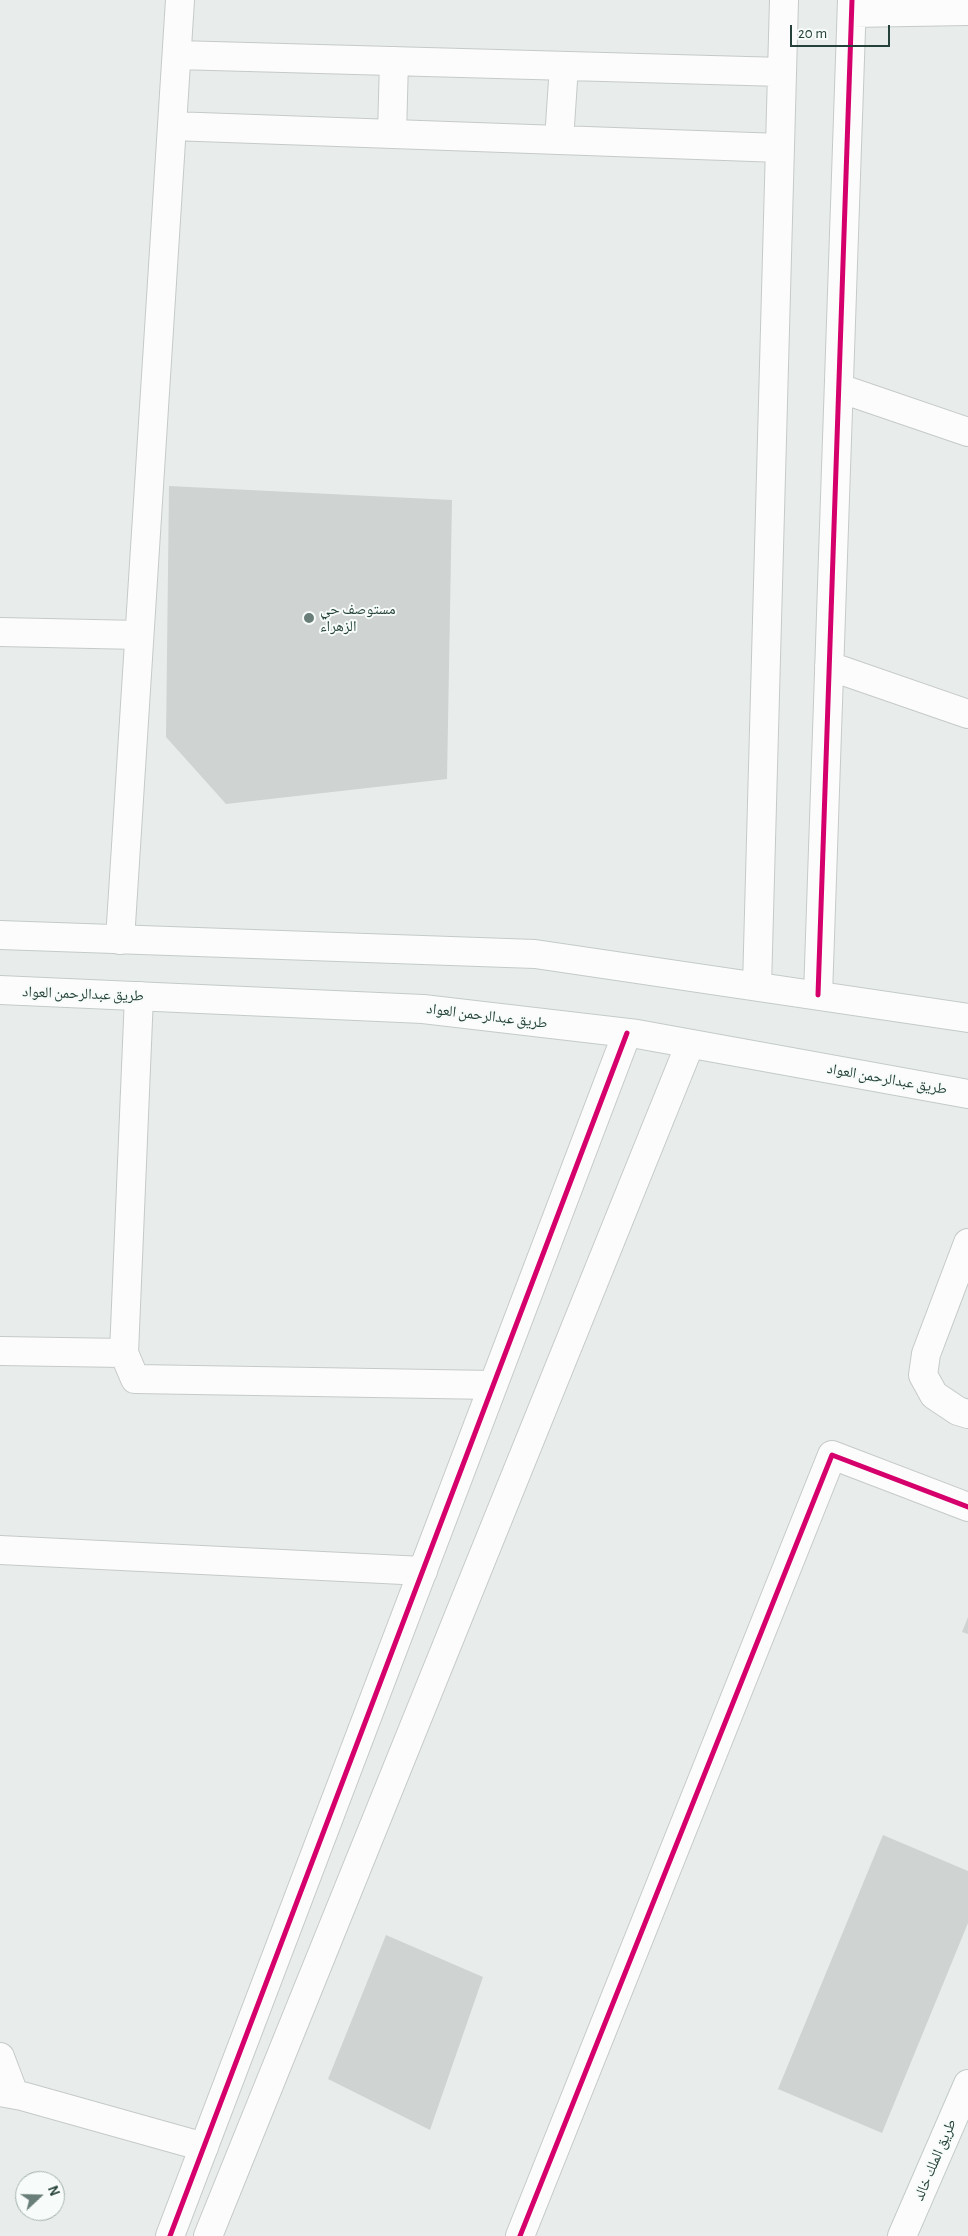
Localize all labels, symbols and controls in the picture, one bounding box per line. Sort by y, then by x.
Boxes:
scale bar [793,15,893,47]
text: 20 m [798,26,827,41]
place label: مستوصف حي الزهراء [320,600,396,635]
marker: مستوصف حي الزهراء [302,611,316,625]
street label: طريق عبدالرحمن العواد [22,983,144,1005]
street label: طريق عبدالرحمن العواد [425,1000,549,1032]
street label: طريق عبدالرحمن العواد [825,1060,949,1098]
street label: طريق الملك خالد [910,2116,960,2204]
north arrow [15,2171,65,2221]
text: N [45,2184,61,2198]

